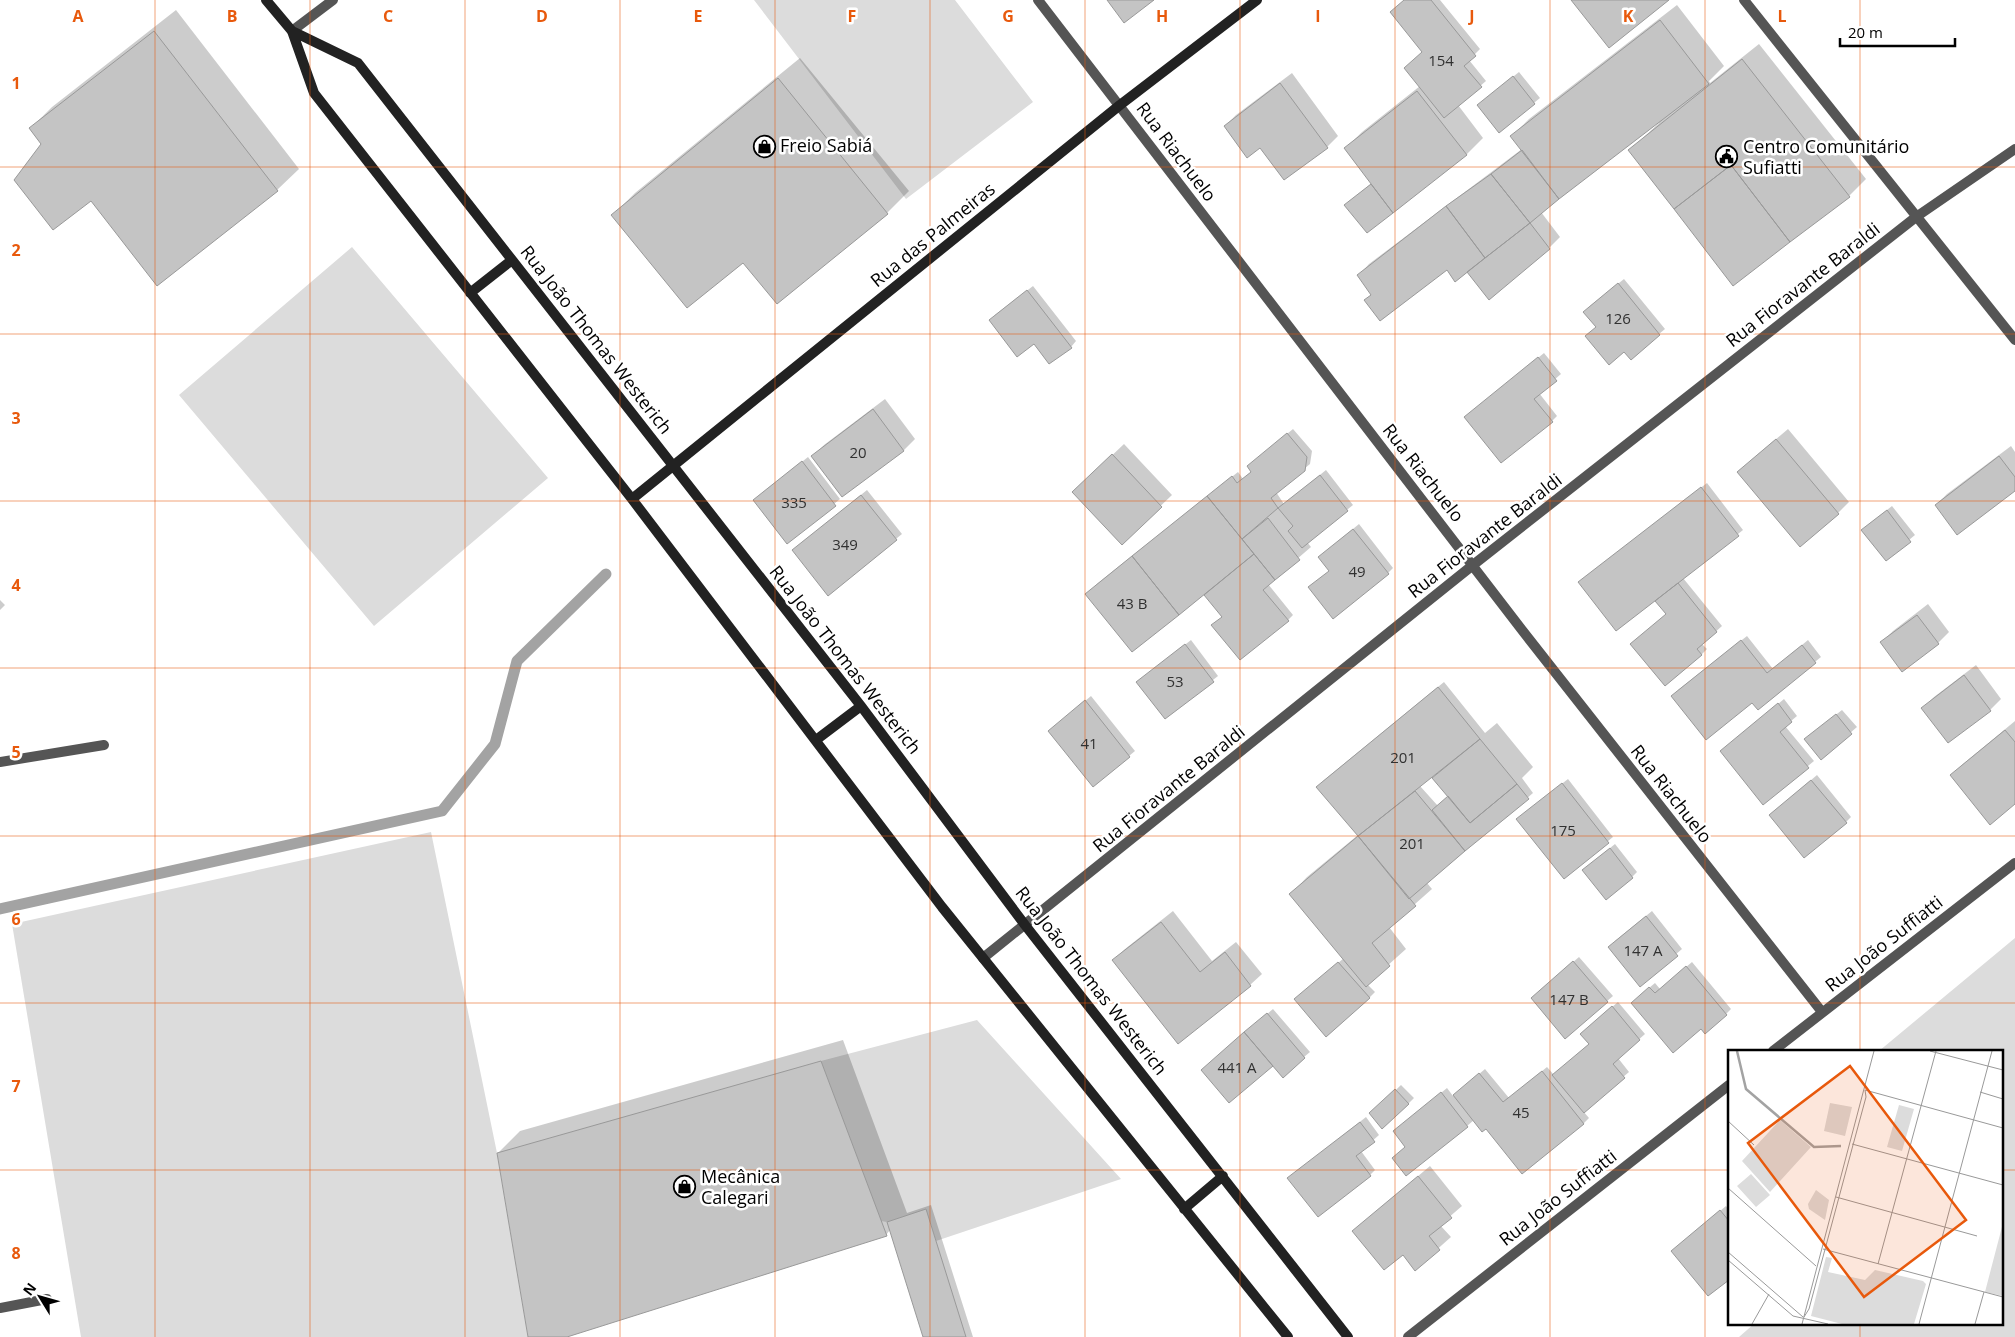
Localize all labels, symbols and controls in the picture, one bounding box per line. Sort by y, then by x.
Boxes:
text: A [72,5,84,27]
text: B [227,5,237,27]
text: C [383,5,393,27]
text: D [536,5,548,27]
text: E [694,5,703,27]
text: F [848,5,856,27]
text: G [1002,5,1014,27]
text: H [1156,5,1168,27]
text: I [1315,5,1321,27]
text: J [1467,5,1475,27]
text: K [1623,5,1634,27]
text: L [1777,5,1787,27]
scale bar [1840,15,1955,47]
text: 20 m [1848,22,1883,42]
house number: 154 [1428,50,1454,70]
text: 1 [11,72,21,94]
street label: Rua Riachuelo [1132,97,1222,206]
place label: Freio Sabiá [780,133,872,157]
shop icon: Freio Sabiá [752,134,776,158]
place label: Centro Comunitário Sufiatti [1743,134,1909,179]
public building icon: Centro Comunitário Sufiatti [1715,145,1739,169]
street label: Rua das Palmeiras [865,177,1000,292]
street label: Rua Fioravante Baraldi [1720,217,1884,352]
text: 2 [11,239,21,261]
street label: Rua João Thomas Westerich [516,240,678,439]
house number: 126 [1605,308,1631,328]
text: 3 [11,407,21,429]
street label: Rua Riachuelo [1378,418,1470,527]
house number: 20 [849,442,867,462]
street label: Rua Fioravante Baraldi [1402,468,1566,603]
house number: 335 [781,492,807,512]
house number: 349 [832,534,858,554]
street label: Rua João Thomas Westerich [765,560,927,759]
house number: 49 [1348,561,1366,581]
text: 4 [11,574,21,596]
house number: 43 B [1117,593,1147,613]
house number: 53 [1166,671,1184,691]
street label: Rua Fioravante Baraldi [1087,719,1249,857]
house number: 41 [1080,733,1098,753]
street label: Rua Riachuelo [1626,739,1718,848]
text: 5 [11,741,21,763]
house number: 201 [1390,747,1416,767]
house number: 175 [1550,820,1576,840]
house number: 201 [1399,833,1425,853]
street label: Rua João Thomas Westerich [1011,881,1173,1080]
street label: Rua João Suffiatti [1820,890,1947,997]
text: 6 [11,908,21,930]
house number: 147 A [1623,940,1663,960]
house number: 147 B [1549,989,1589,1009]
inset map [1728,1050,2002,1324]
house number: 441 A [1217,1057,1257,1077]
text: 7 [11,1075,21,1097]
house number: 45 [1512,1102,1530,1122]
street label: Rua João Suffiatti [1494,1144,1621,1251]
place label: Mecânica Calegari [701,1164,780,1209]
shop icon: Mecânica Calegari [673,1175,697,1199]
text: 8 [11,1242,21,1264]
north arrow [15,1272,65,1322]
text: N [18,1279,40,1299]

